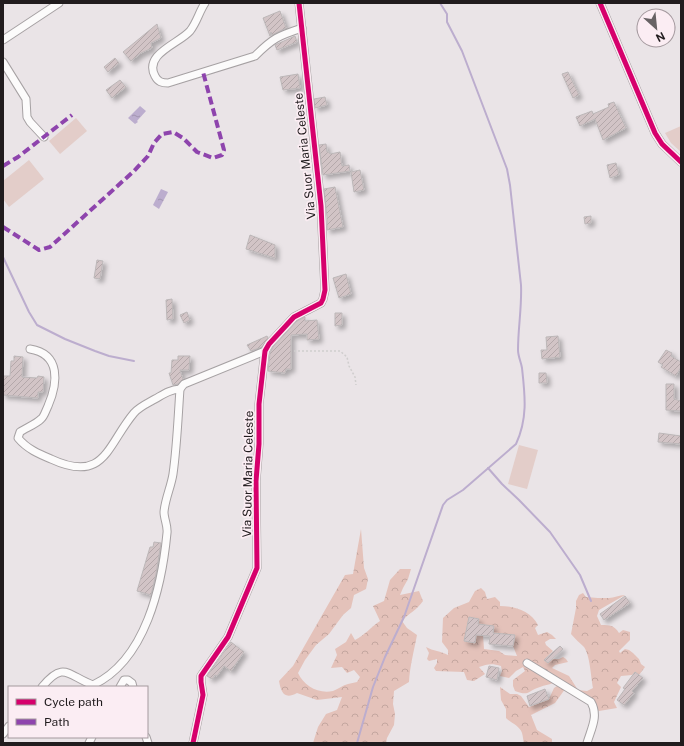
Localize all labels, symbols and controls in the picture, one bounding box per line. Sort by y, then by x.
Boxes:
north arrow [636,8,676,48]
text: N [654,30,667,44]
street label: Via Suor Maria Celeste [291,92,319,220]
street label: Via Suor Maria Celeste [240,410,256,538]
legend [8,686,148,738]
text: Cycle path [44,695,103,709]
text: Path [44,715,70,729]

